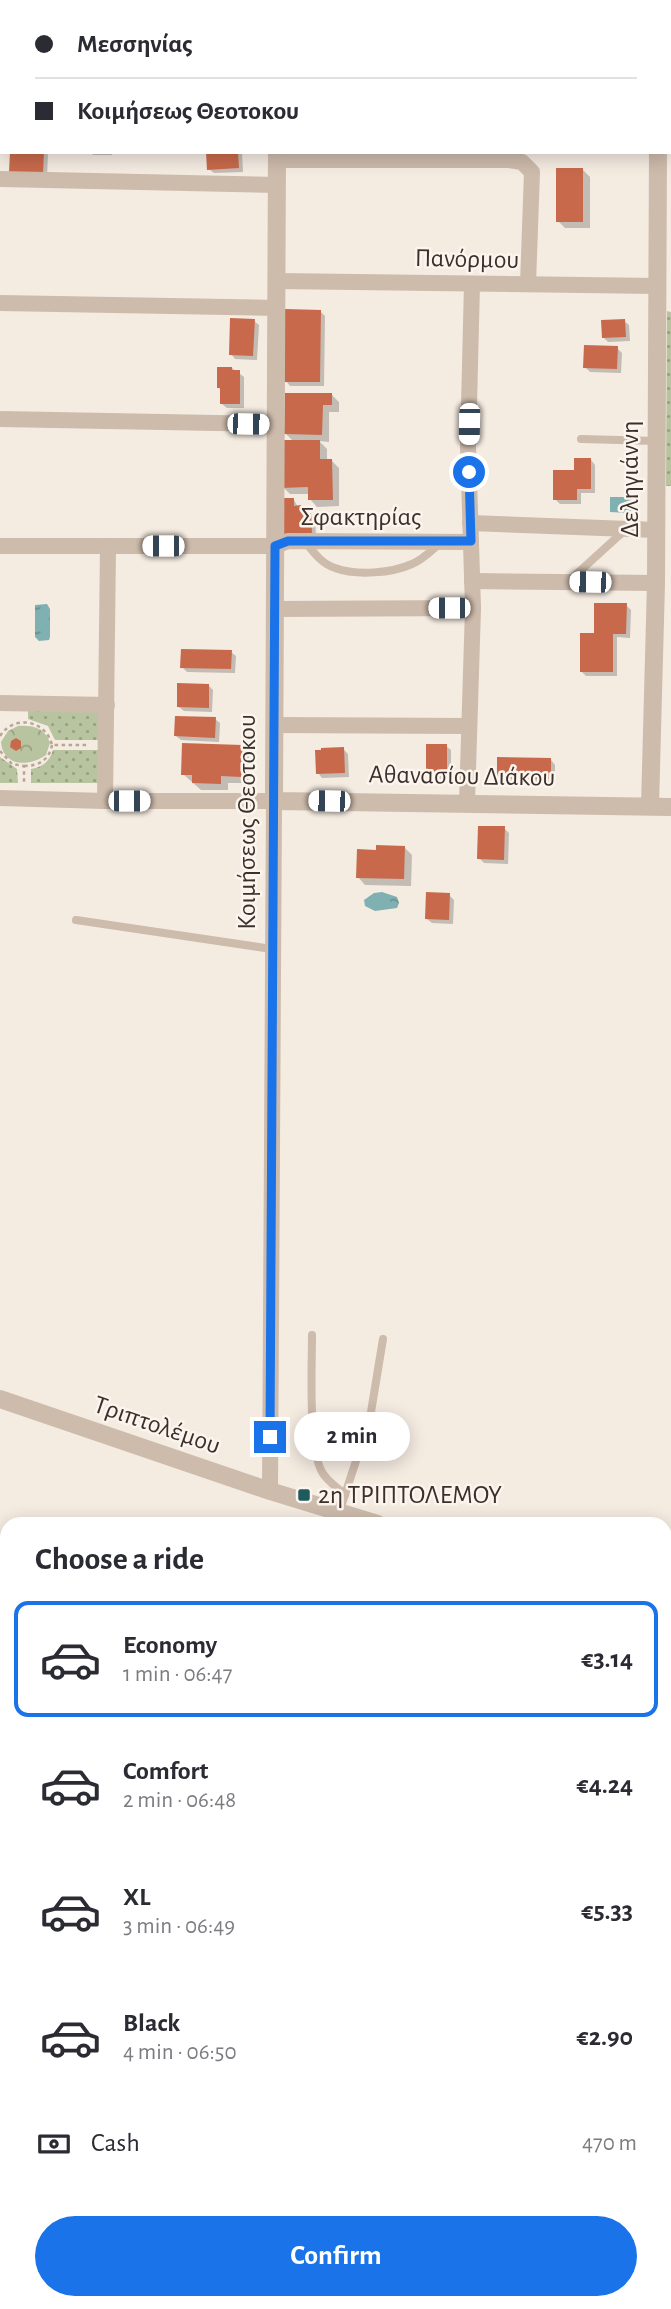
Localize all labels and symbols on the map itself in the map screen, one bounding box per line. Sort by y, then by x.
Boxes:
street label: Πανόρμου [415,245,519,273]
car [459,403,480,445]
car [227,413,270,435]
street label: Δεληγιάννη [617,421,643,537]
route start [453,456,485,488]
street label: Σφακτηρίας [301,504,421,530]
car [143,536,185,557]
car [569,571,612,593]
car [429,598,471,619]
street label: Κοιμήσεως Θεοτοκου [234,714,260,930]
street label: Αθανασίου Διάκου [368,761,556,791]
car [308,790,351,812]
car [109,791,151,812]
street label: Τριπτολέμου [90,1391,224,1459]
callout: 2 min [294,1412,410,1462]
route end [254,1421,286,1453]
place label: 2η ΤΡΙΠΤΟΛΕΜΟΥ [318,1482,502,1508]
marker: 2η ΤΡΙΠΤΟΛΕΜΟΥ [296,1487,312,1503]

